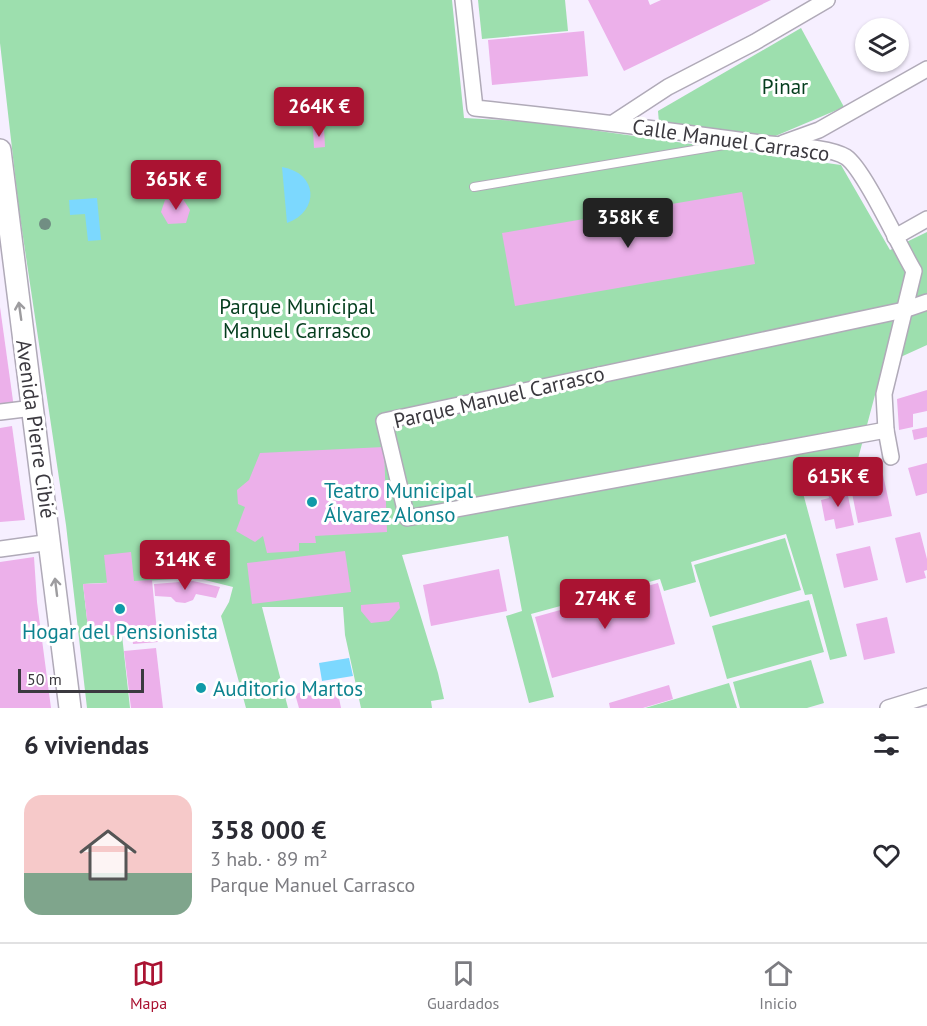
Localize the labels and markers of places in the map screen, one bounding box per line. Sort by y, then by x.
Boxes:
pin: 264K € [270,87,368,138]
pin: 365K € [127,160,225,211]
pin: 358K € [579,198,677,249]
pin: 615K € [789,457,887,508]
place label: Teatro Municipal Álvarez Alonso [324,477,473,528]
marker: Teatro Municipal Álvarez Alonso [305,495,319,509]
pin: 314K € [136,540,234,591]
pin: 274K € [556,579,654,630]
marker: Hogar del Pensionista [113,602,127,616]
place label: Hogar del Pensionista [22,618,218,645]
place label: Auditorio Martos [213,675,363,702]
marker: Auditorio Martos [194,681,208,695]

